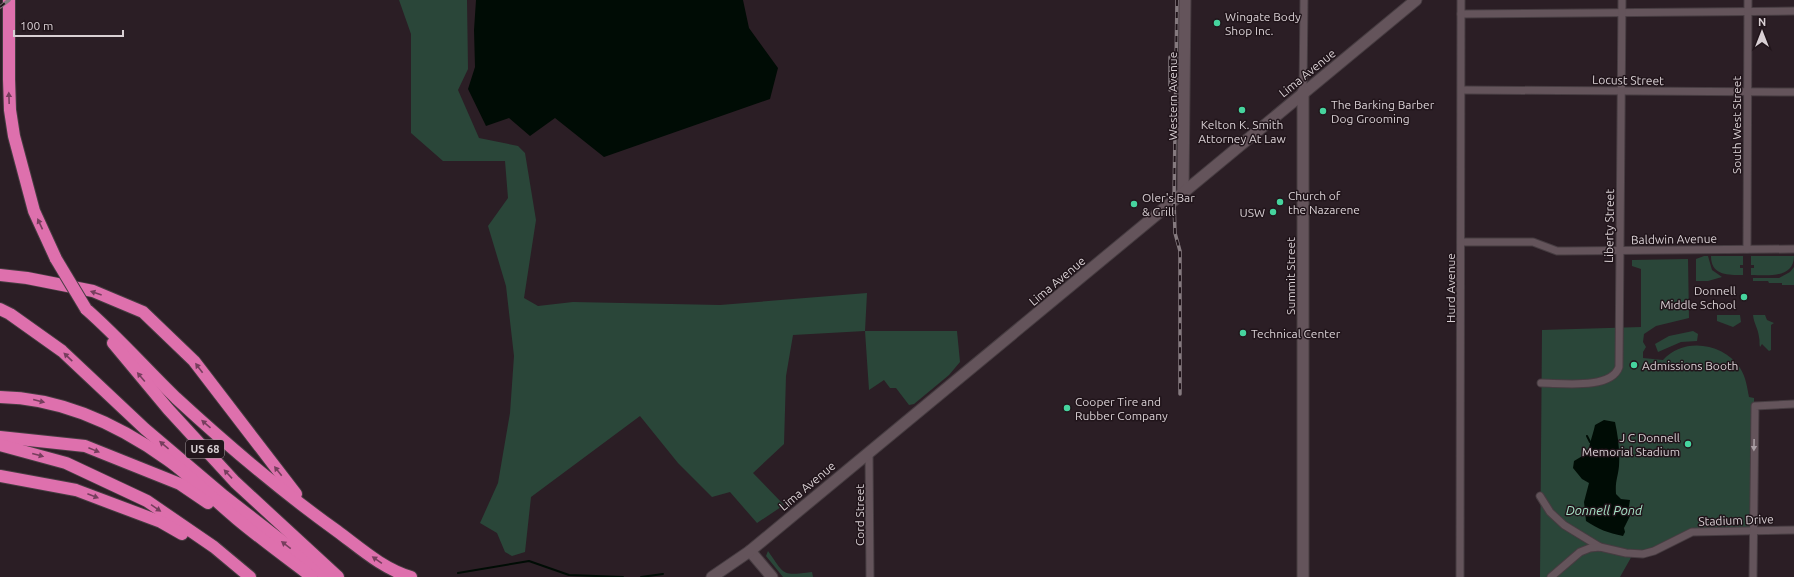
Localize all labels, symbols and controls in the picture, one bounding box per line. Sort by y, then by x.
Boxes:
place label: Wingate Body Shop Inc. [1225,10,1301,37]
scale bar [14,12,123,38]
north arrow [1742,12,1782,52]
text: N [1758,16,1766,28]
marker: Wingate Body Shop Inc. [1212,18,1222,28]
text: 100 m [20,19,53,32]
street label: Lima Avenue [1276,46,1338,100]
street label: Western Avenue [1166,52,1179,140]
street label: Locust Street [1592,73,1664,87]
street label: South West Street [1730,76,1743,174]
one-way arrow [6,92,13,104]
place label: The Barking Barber Dog Grooming [1331,98,1435,125]
marker: Kelton K. Smith Attorney At Law [1237,105,1247,115]
marker: The Barking Barber Dog Grooming [1318,106,1328,116]
place label: Kelton K. Smith Attorney At Law [1198,118,1287,145]
place label: Church of the Nazarene [1288,189,1360,216]
street label: Liberty Street [1602,189,1616,263]
place label: Oler's Bar & Grill [1142,191,1195,218]
marker: Church of the Nazarene [1275,197,1285,207]
marker: Oler's Bar & Grill [1129,199,1139,209]
place label: USW [1239,206,1265,219]
marker: USW [1268,207,1278,217]
one-way arrow [37,218,43,229]
street label: Baldwin Avenue [1631,232,1717,246]
street label: Summit Street [1284,237,1297,315]
street label: Hurd Avenue [1444,253,1457,323]
street label: Lima Avenue [1026,254,1088,308]
place label: Donnell Middle School [1660,284,1736,311]
one-way arrow [89,290,101,296]
marker: Donnell Middle School [1739,292,1749,302]
place label: Technical Center [1251,327,1341,340]
marker: Technical Center [1238,328,1248,338]
one-way arrow [63,352,73,362]
place label: Admissions Booth [1642,359,1738,372]
marker: Admissions Booth [1629,360,1639,370]
one-way arrow [195,362,203,373]
one-way arrow [137,372,146,382]
place label: Cooper Tire and Rubber Company [1075,395,1168,422]
one-way arrow [32,399,45,405]
marker: Cooper Tire and Rubber Company [1062,403,1072,413]
one-way arrow [201,419,211,429]
place label: J C Donnell Memorial Stadium [1582,431,1680,458]
marker: J C Donnell Memorial Stadium [1683,439,1693,449]
one-way arrow [1751,439,1757,452]
one-way arrow [158,440,169,449]
road number: US 68 [186,440,224,458]
one-way arrow [88,447,99,453]
one-way arrow [31,453,44,459]
street label: Lima Avenue [776,459,838,513]
one-way arrow [274,465,282,476]
one-way arrow [223,469,232,479]
street label: Cord Street [853,484,866,546]
one-way arrow [87,494,99,500]
water label: Donnell Pond [1566,503,1643,517]
one-way arrow [150,504,162,511]
street label: Stadium Drive [1698,512,1774,528]
one-way arrow [281,540,292,549]
one-way arrow [371,556,382,564]

